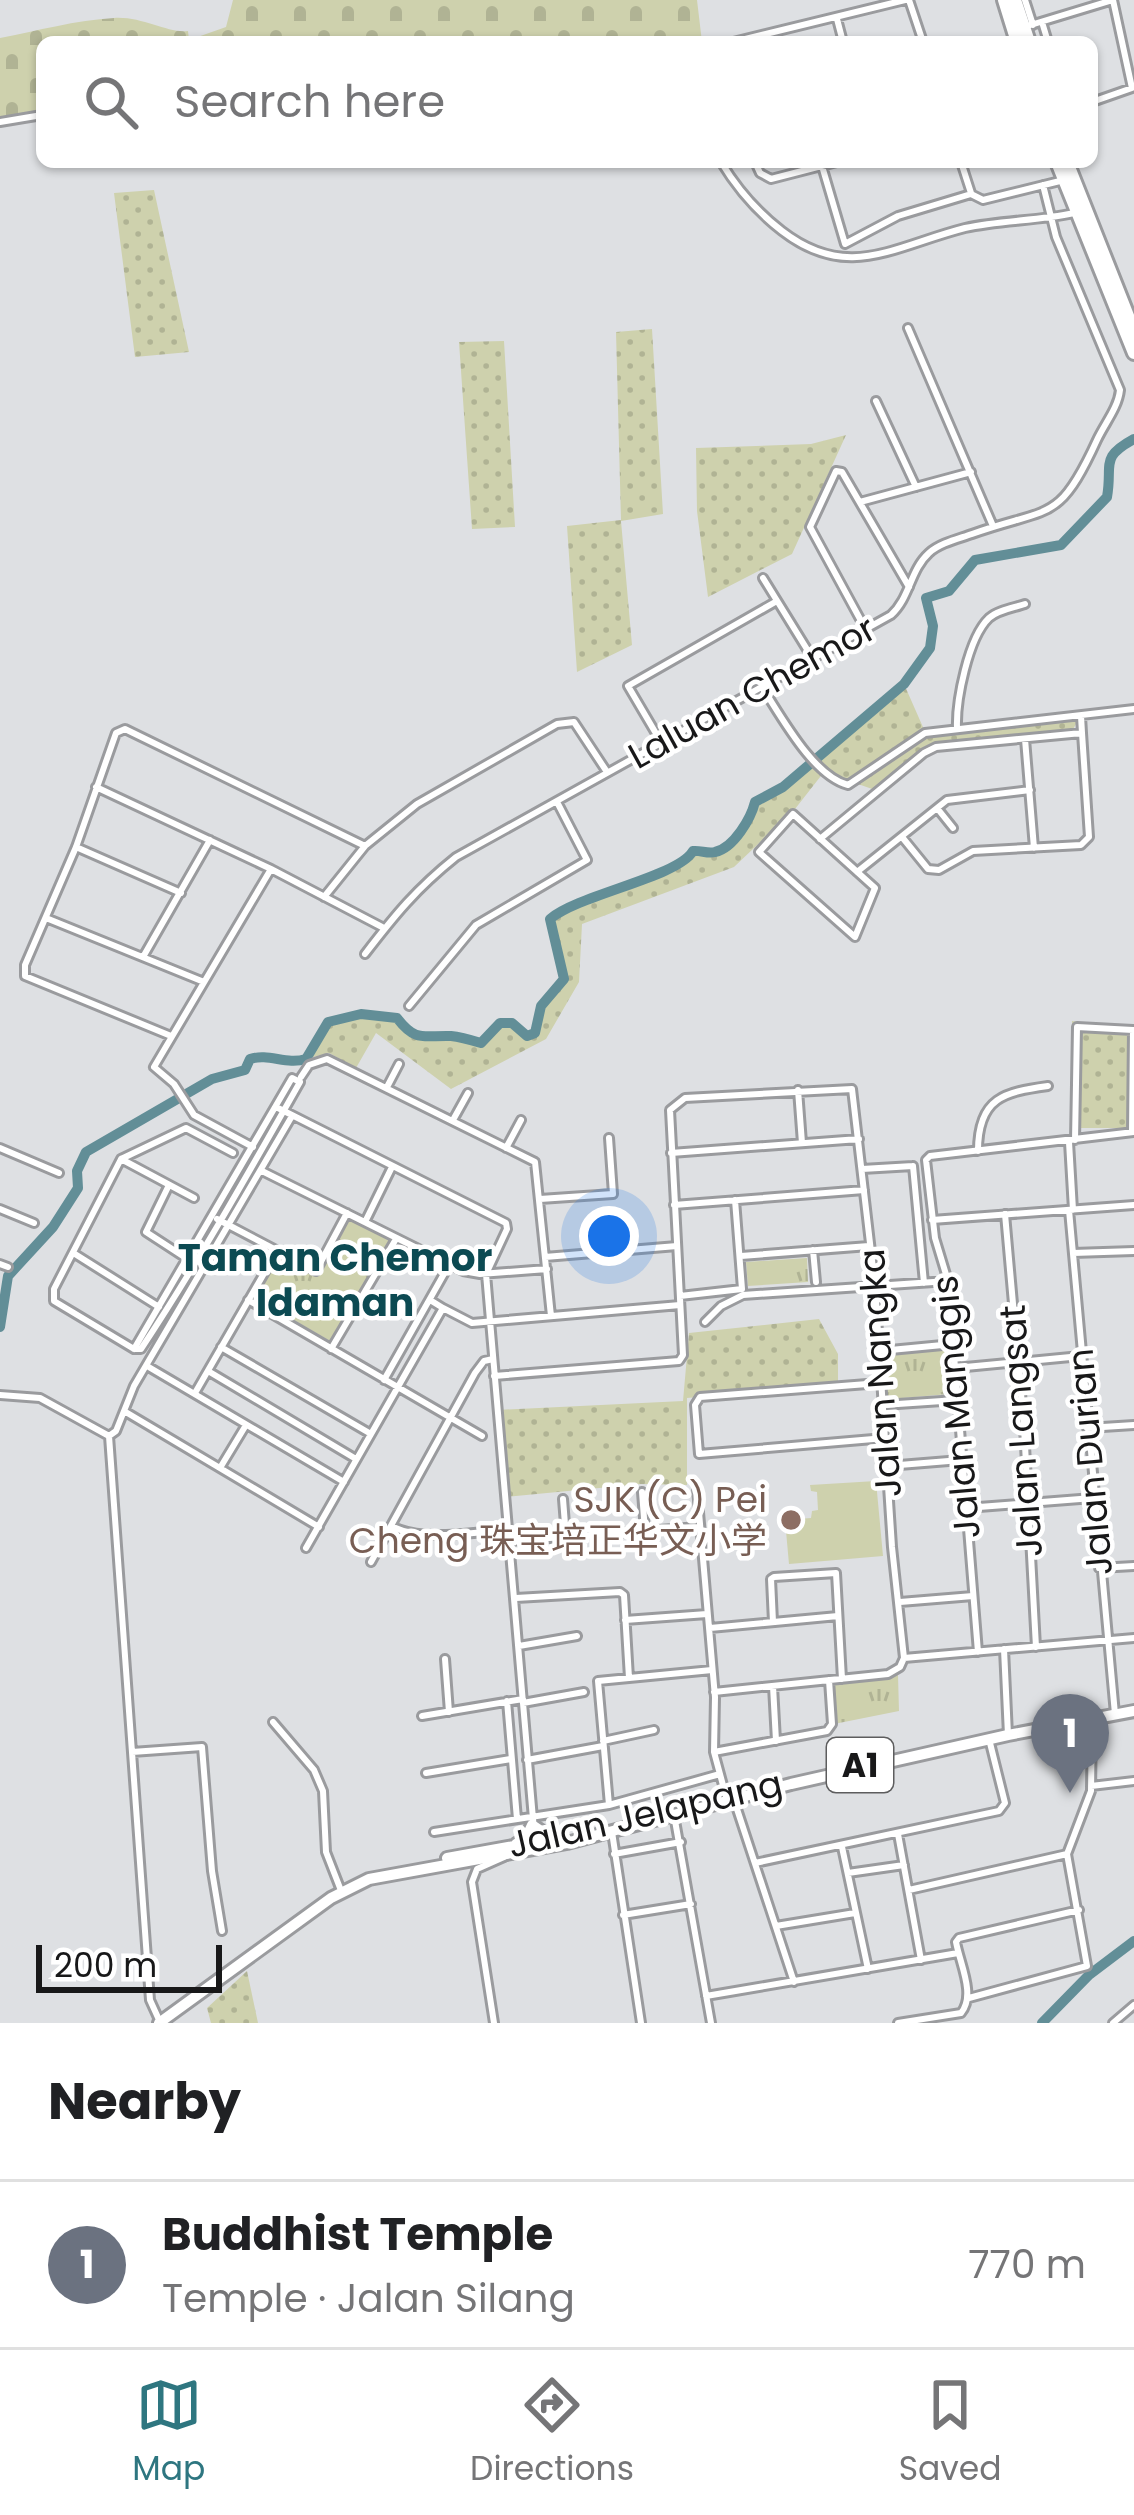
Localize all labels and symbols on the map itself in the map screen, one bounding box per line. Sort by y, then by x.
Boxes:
street label: Laluan Chemor [619,603,885,781]
your location [579,1206,639,1266]
district label: Taman Chemor Idaman [178,1230,492,1330]
street label: Jalan Nangka [846,1247,914,1499]
street label: Jalan Manggis [919,1273,993,1541]
street label: Jalan Langsat [987,1303,1055,1559]
street label: Jalan Durian [1055,1346,1125,1578]
place label: SJK (C) Pei Cheng 珠宝培正华文小学 [349,1474,767,1566]
marker: SJK (C) Pei Cheng 珠宝培正华文小学 [778,1507,804,1533]
pin: 1 [1031,1694,1109,1793]
road number: A1 [827,1738,893,1792]
street label: Jalan Jelapang [503,1758,787,1870]
scale bar [36,1939,222,1992]

